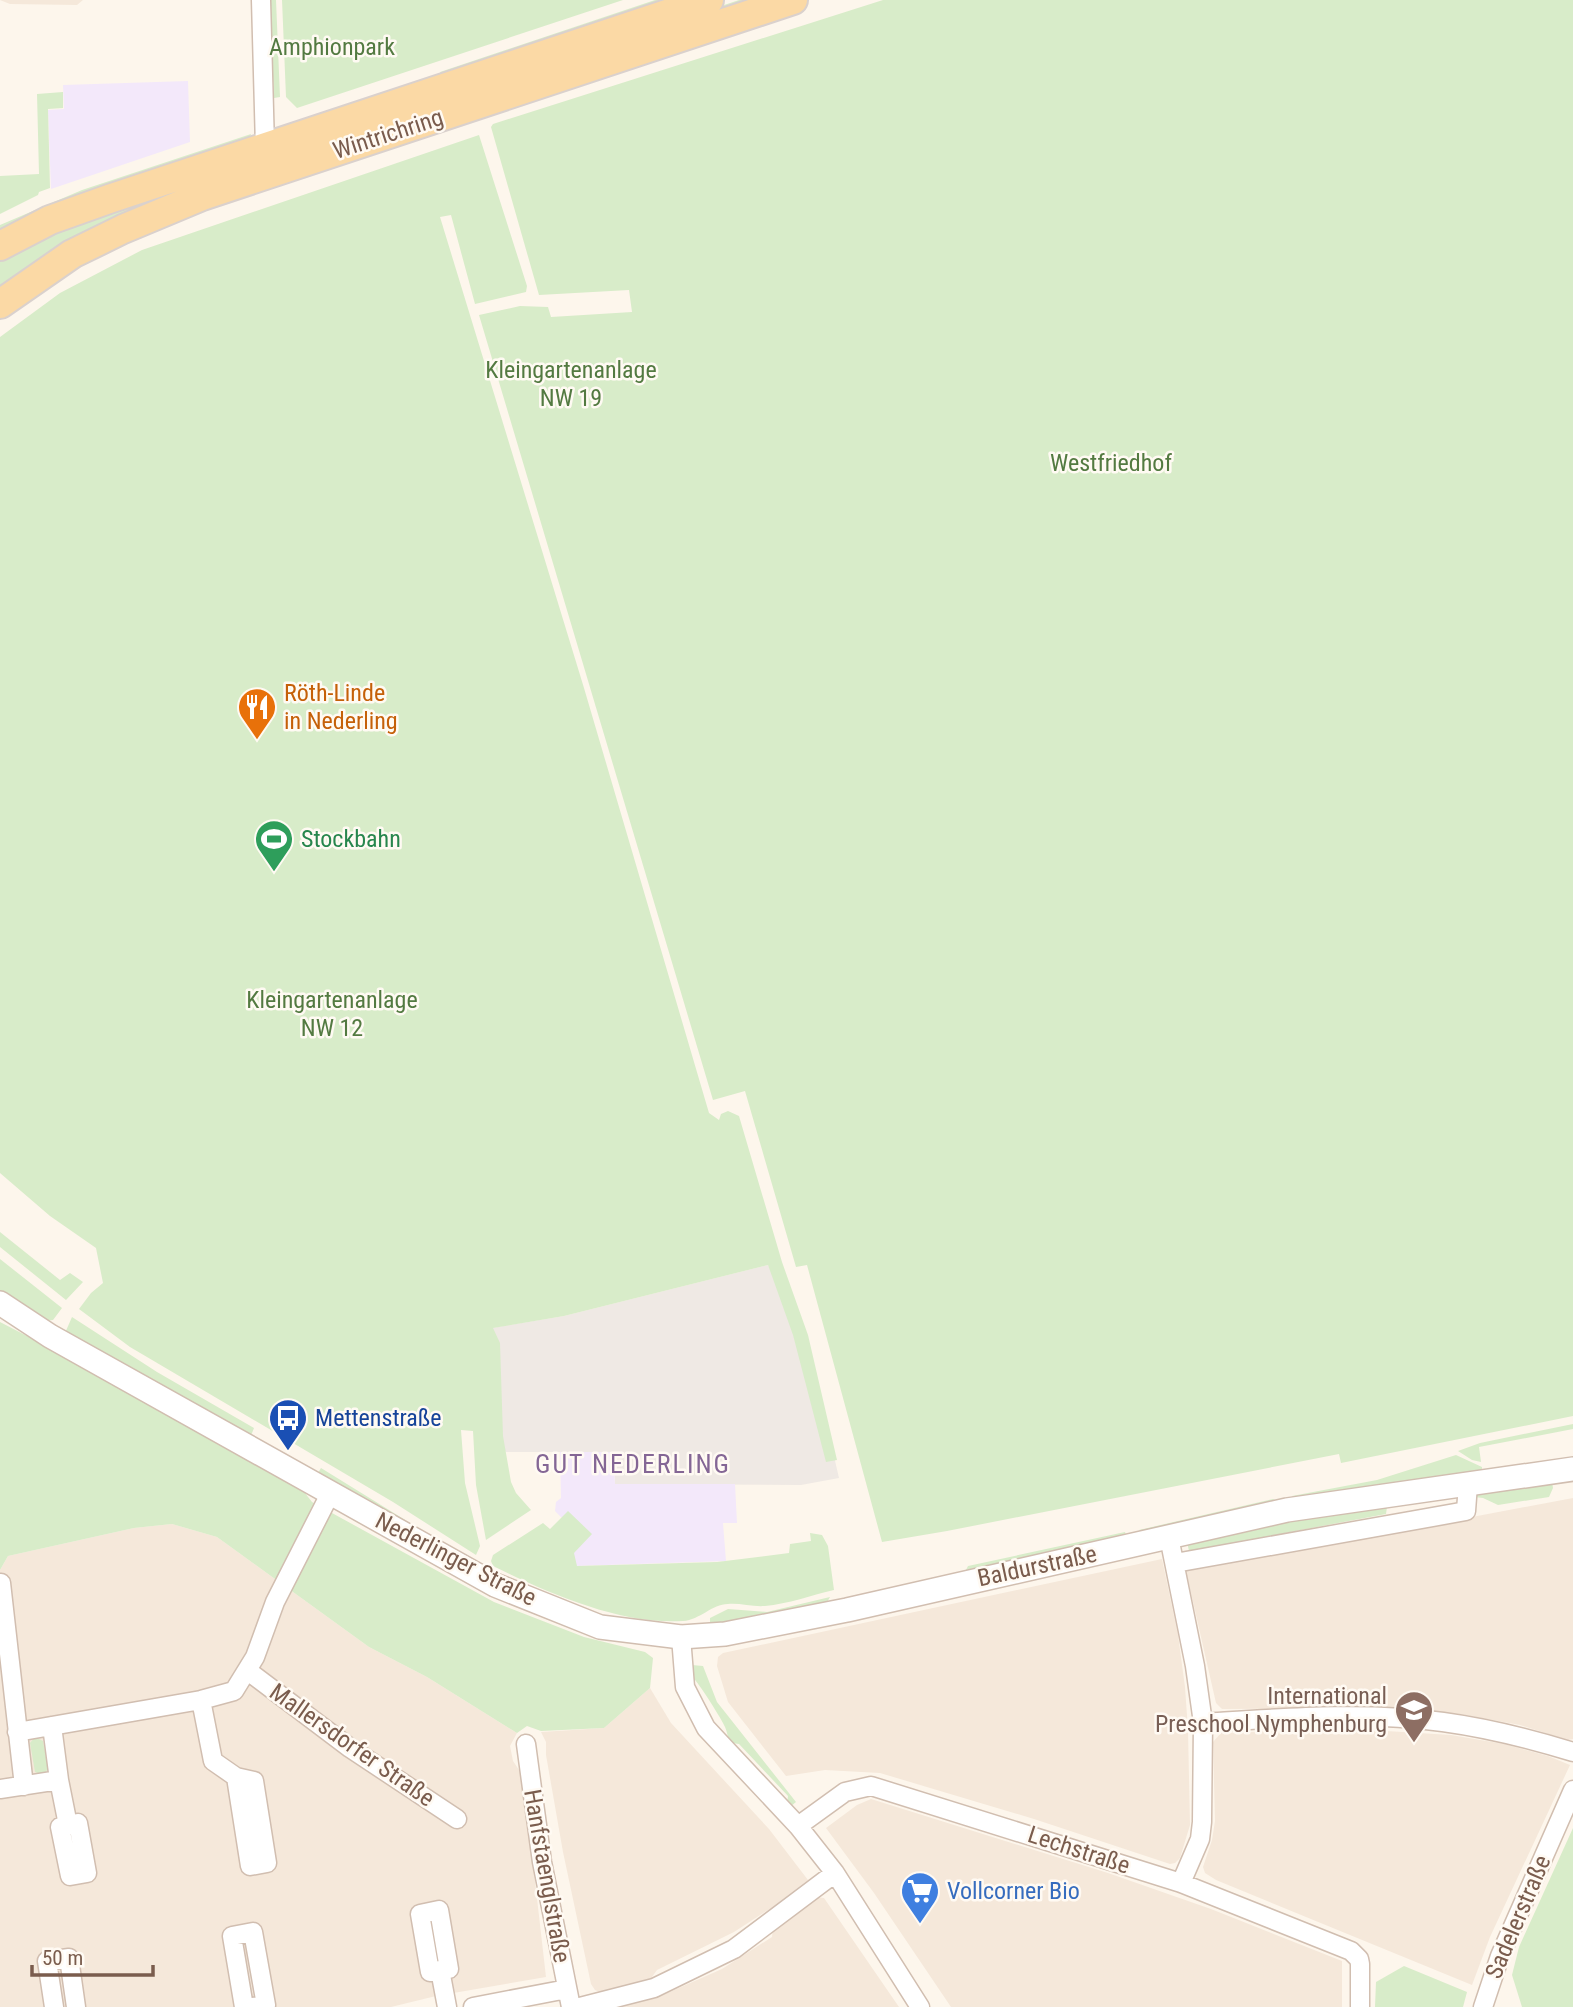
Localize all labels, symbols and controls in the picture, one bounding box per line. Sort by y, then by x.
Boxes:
park label: Amphionpark [269,33,395,61]
street label: Wintrichring [329,103,447,165]
park label: Kleingartenanlage NW 19 [485,356,657,412]
park label: Westfriedhof [1050,449,1172,477]
place label: Röth-Linde in Nederling [284,679,398,735]
restaurant icon: Röth-Linde in Nederling [236,686,278,741]
sports icon: Stockbahn [253,818,295,873]
place label: Stockbahn [301,825,401,853]
park label: Kleingartenanlage NW 12 [246,986,418,1042]
bus stop icon: Mettenstraße [267,1397,309,1452]
place label: Mettenstraße [315,1404,442,1432]
district label: GUT NEDERLING [535,1449,731,1479]
street label: Nederlinger Straße [371,1506,541,1612]
street label: Baldurstraße [975,1540,1099,1592]
street label: Mallersdorfer Straße [264,1678,440,1812]
place label: International Preschool Nymphenburg [1155,1682,1387,1738]
school or university icon: International Preschool Nymphenburg [1393,1689,1435,1744]
street label: Hanfstaenglstraße [518,1787,576,1965]
street label: Lechstraße [1024,1820,1134,1880]
street label: Sadelerstraße [1479,1851,1557,1983]
supermarket icon: Vollcorner Bio [899,1870,941,1925]
place label: Vollcorner Bio [947,1877,1080,1905]
scale bar [32,1934,152,1978]
text: 50 m [42,1946,83,1970]

